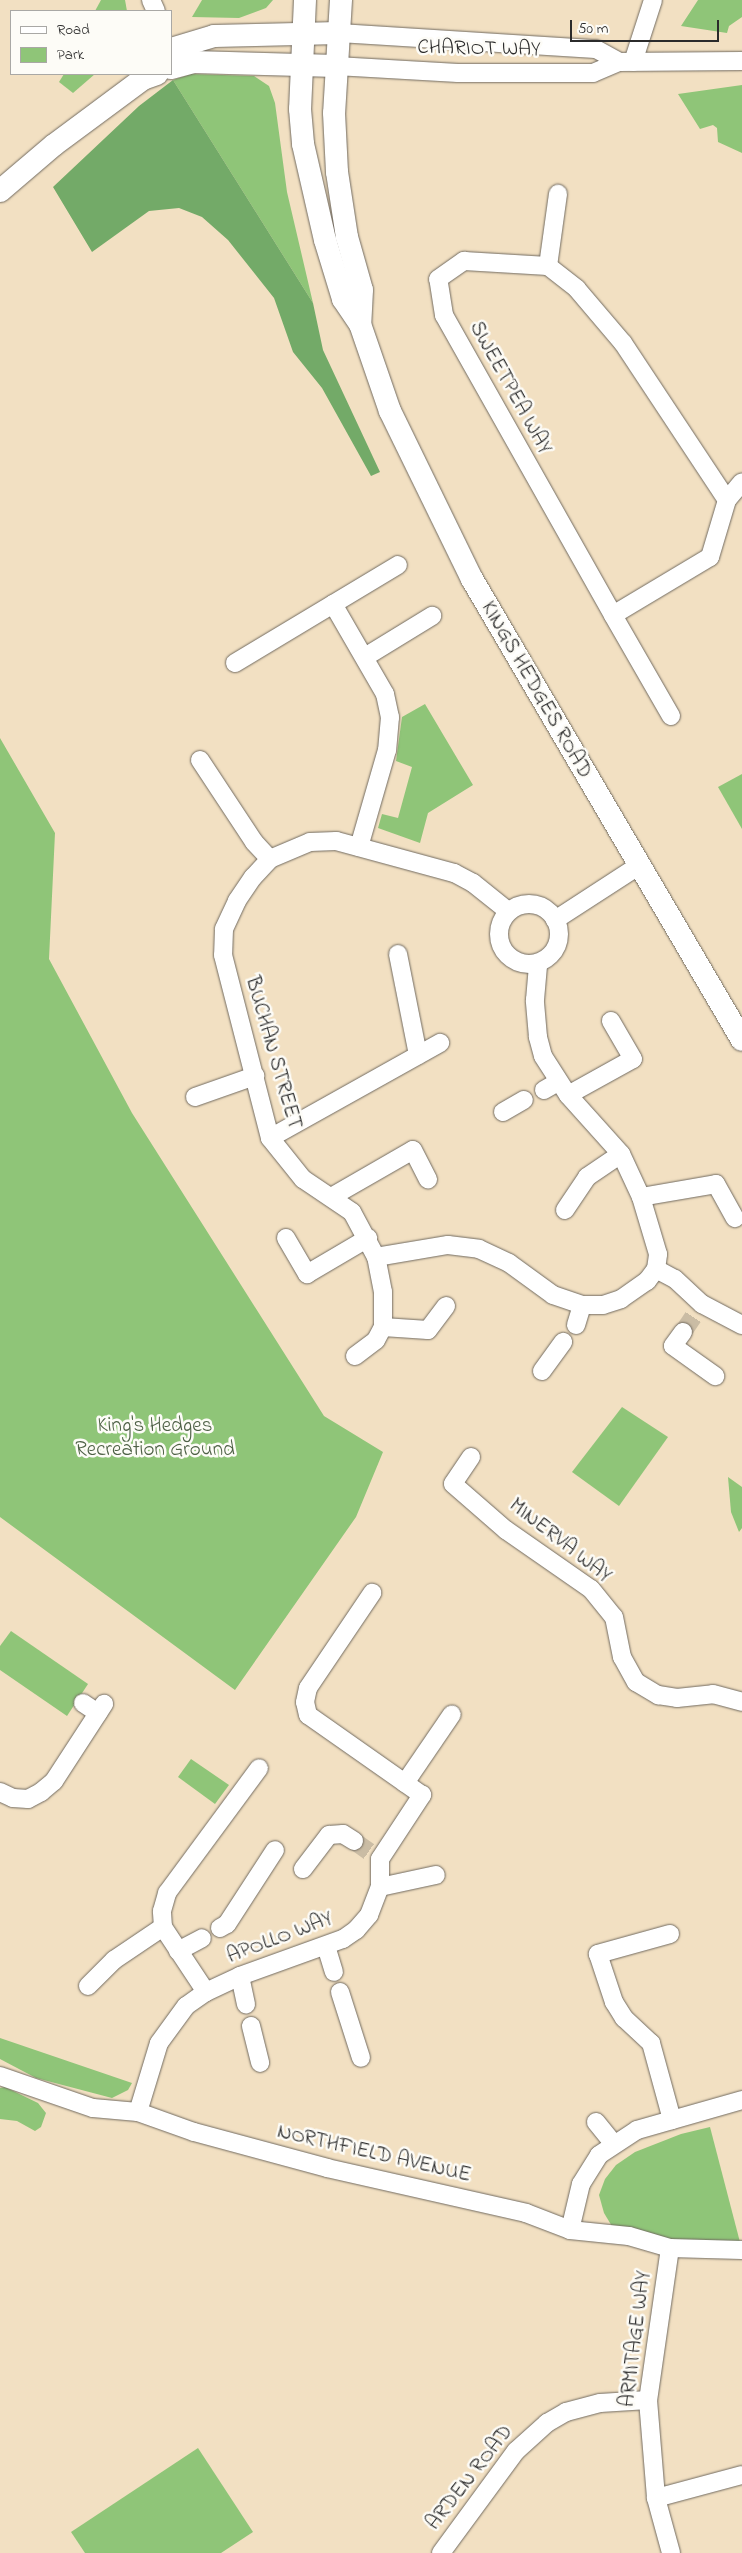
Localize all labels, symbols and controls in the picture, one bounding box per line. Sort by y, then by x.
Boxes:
legend [10,10,172,75]
scale bar [572,10,721,42]
text: 50 m [578,18,608,40]
text: Road [57,19,90,41]
street label: CHARIOT WAY [417,35,541,63]
text: Park [57,44,84,66]
street label: SWEETPEA WAY [463,317,557,459]
street label: KINGS HEDGES ROAD [475,597,597,783]
street label: BUCHAN STREET [239,974,307,1132]
park label: King's Hedges Recreation Ground [75,1413,235,1463]
street label: MINERVA WAY [504,1493,616,1589]
street label: APOLLO WAY [224,1906,336,1970]
street label: NORTHFIELD AVENUE [275,2119,473,2189]
street label: ARMITAGE WAY [615,2269,657,2409]
street label: ARDEN ROAD [421,2421,519,2535]

